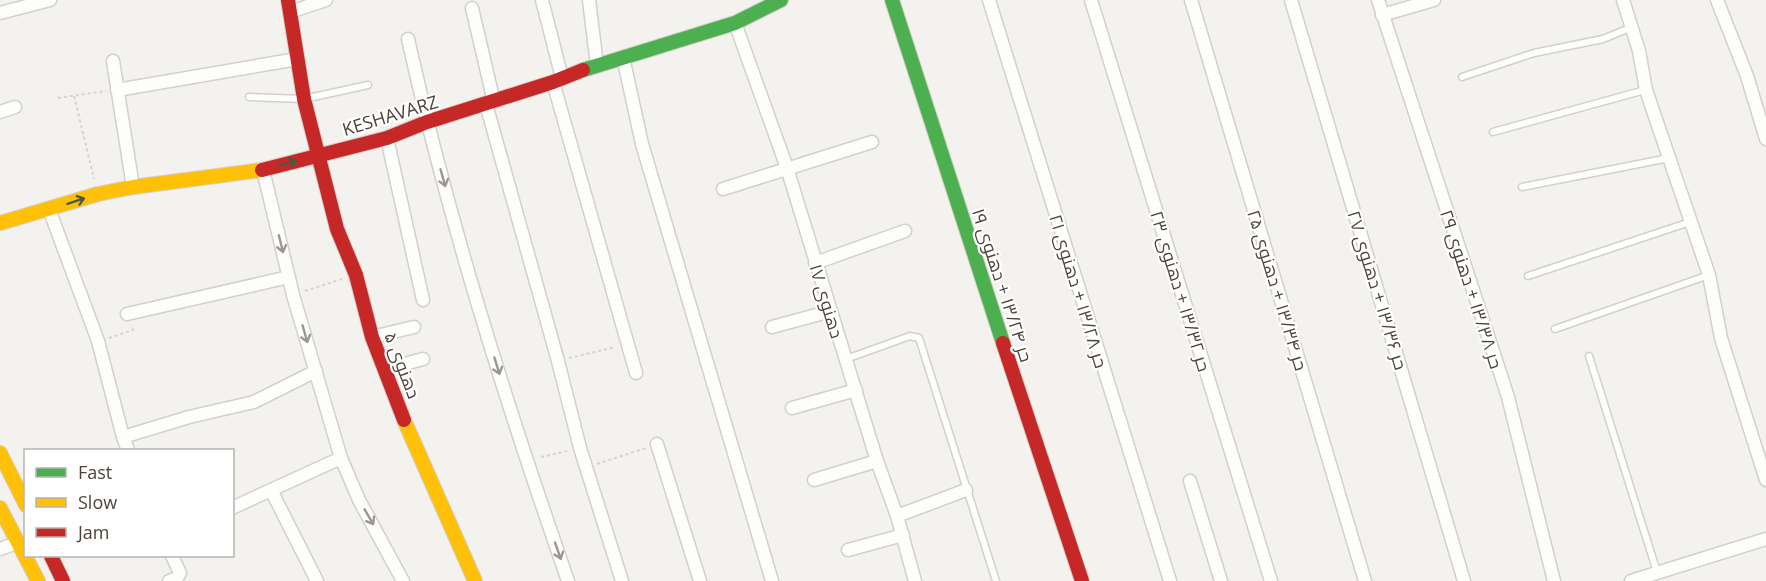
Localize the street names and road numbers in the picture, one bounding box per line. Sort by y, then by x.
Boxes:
street label: KESHAVARZ [339,89,441,141]
street label: حر ۱۳/۲۴ + دهنوی ۱۹ [967,205,1039,365]
street label: حر ۱۳/۳۸ + دهنوی ۲۹ [1435,206,1509,372]
street label: حر ۱۳/۳۴ + دهنوی ۲۵ [1242,207,1314,373]
street label: حر ۱۳/۳۲ + دهنوی ۲۳ [1145,208,1217,374]
street label: حر ۱۳/۳۶ + دهنوی ۲۷ [1342,208,1414,372]
street label: حر ۱۳/۲۸ + دهنوی ۲۱ [1044,211,1114,371]
street label: دهنوی ۱۷ [804,261,850,341]
street label: دهنوی ۵ [379,328,427,402]

